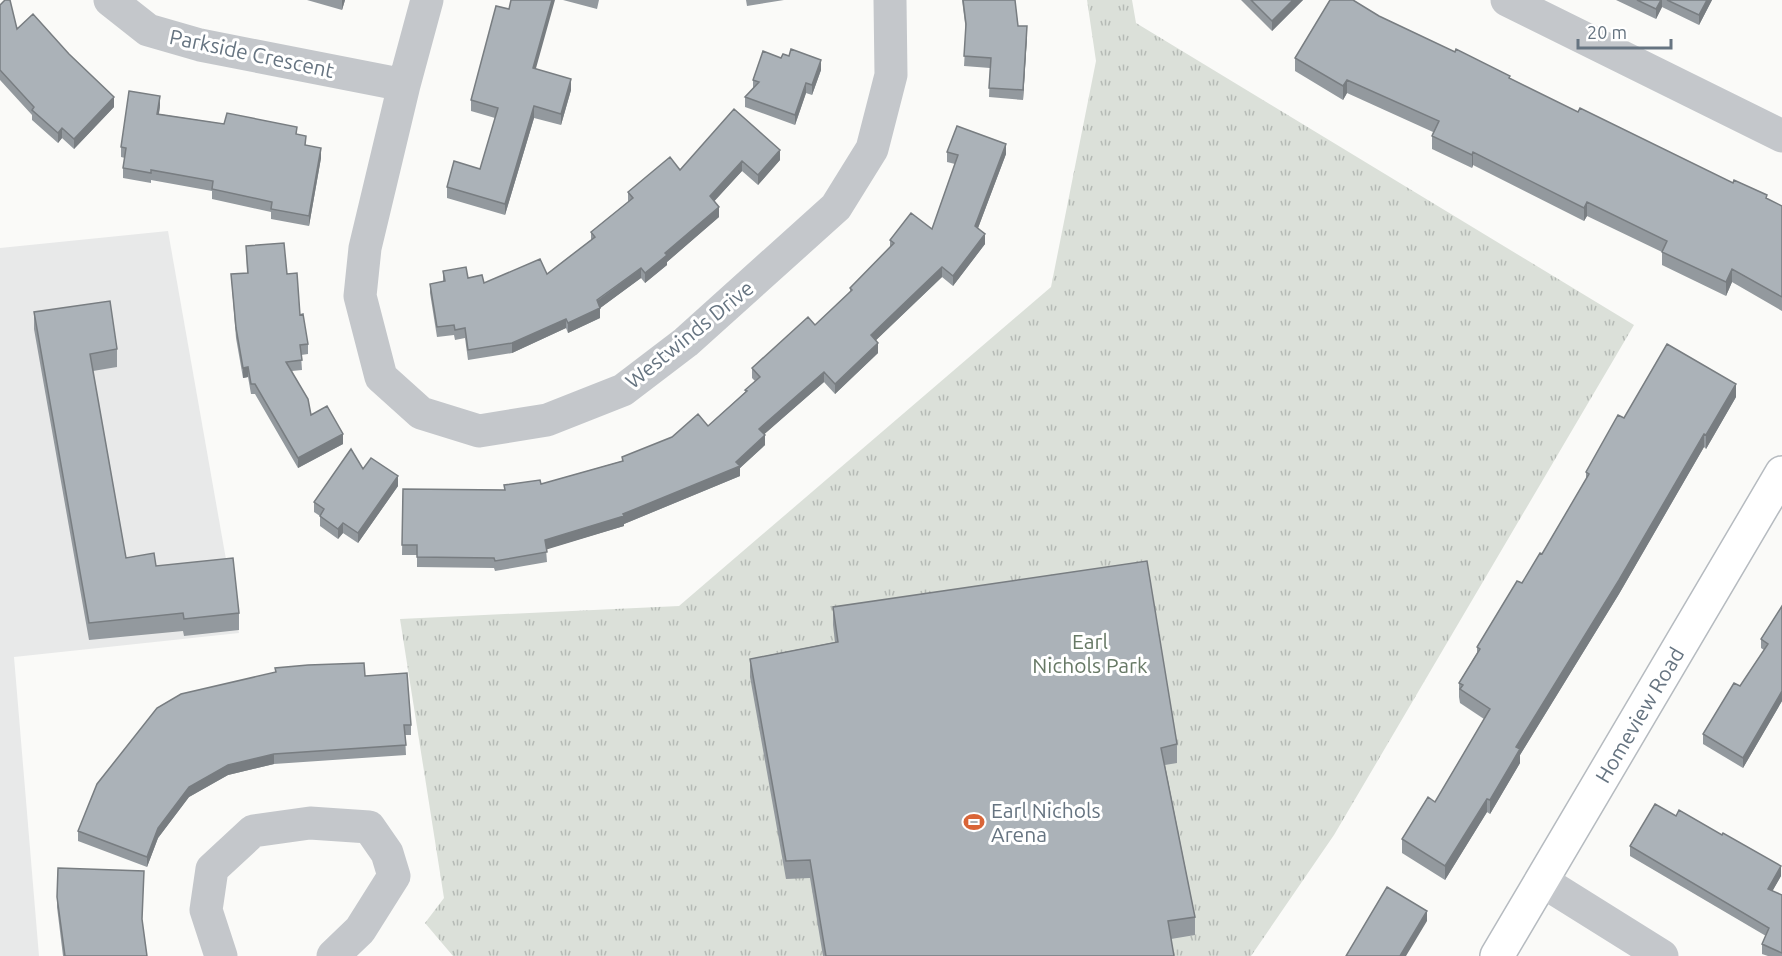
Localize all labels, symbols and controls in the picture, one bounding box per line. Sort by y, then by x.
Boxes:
scale bar [1578,12,1671,50]
text: 20 m [1587,22,1627,42]
street label: Parkside Crescent [167,24,337,82]
street label: Westwinds Drive [620,275,758,393]
park label: Earl Nichols Park [1032,629,1148,677]
street label: Homeview Road [1590,643,1689,787]
place label: Earl Nichols Arena [991,798,1101,846]
sports icon: Earl Nichols Arena [962,810,986,834]

